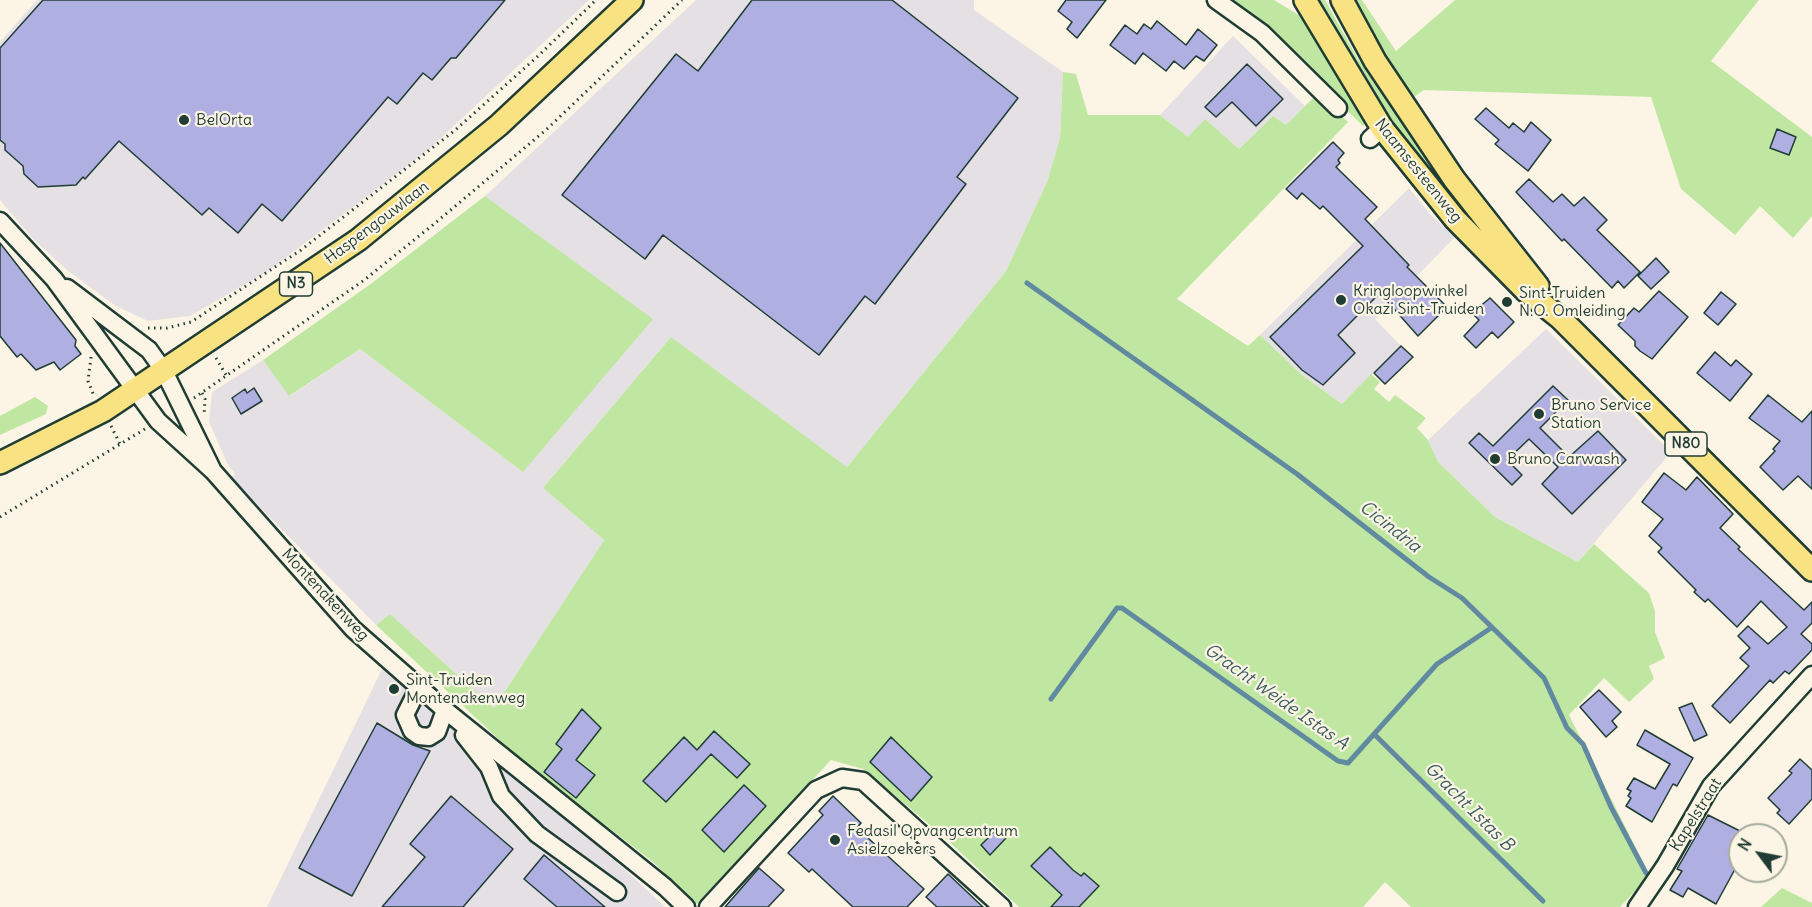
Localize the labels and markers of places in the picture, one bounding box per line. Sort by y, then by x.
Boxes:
place label: BelOrta [196,110,252,130]
marker: BelOrta [177,113,191,127]
place label: Kringloopwinkel Okazi Sint-Truiden [1353,281,1484,319]
place label: Sint-Truiden N.O. Omleiding [1519,283,1626,321]
marker: Kringloopwinkel Okazi Sint-Truiden [1334,293,1348,307]
marker: Sint-Truiden N.O. Omleiding [1500,295,1514,309]
place label: Bruno Service Station [1551,395,1651,433]
marker: Bruno Service Station [1532,407,1546,421]
place label: Bruno Carwash [1507,449,1620,469]
marker: Bruno Carwash [1488,452,1502,466]
place label: Sint-Truiden Montenakenweg [406,670,525,708]
marker: Sint-Truiden Montenakenweg [387,682,401,696]
place label: Fedasil Opvangcentrum Asielzoekers [847,821,1018,859]
marker: Fedasil Opvangcentrum Asielzoekers [828,833,842,847]

